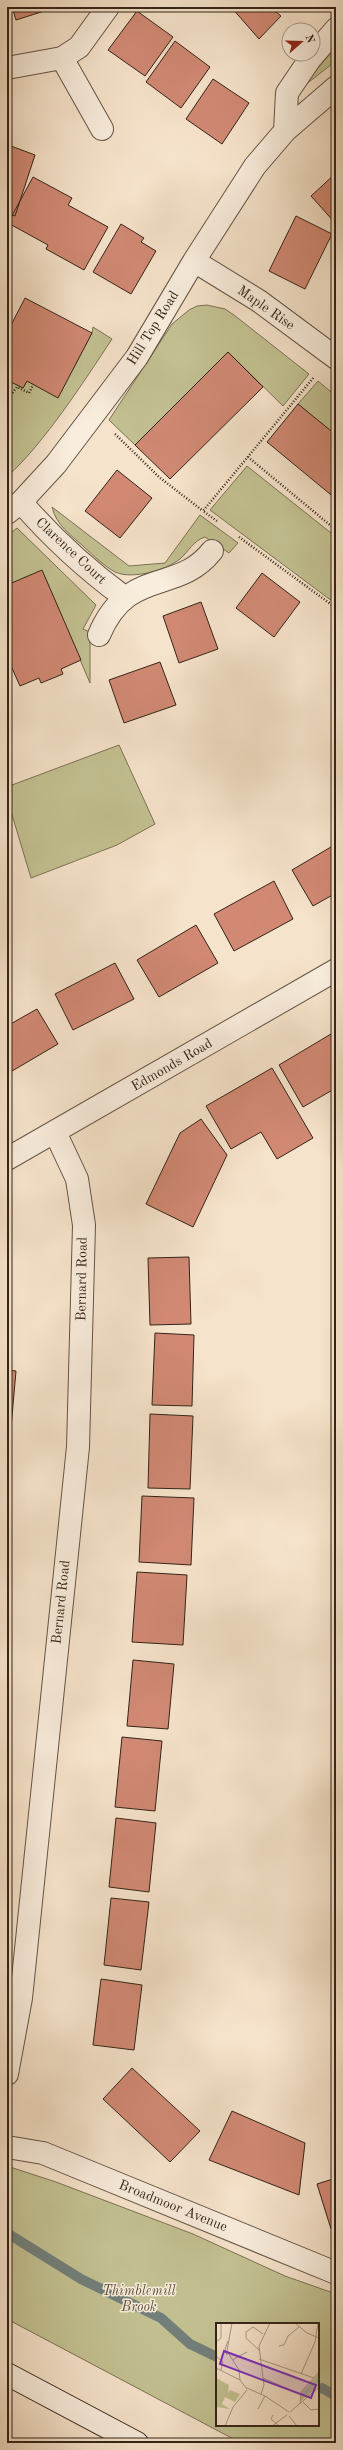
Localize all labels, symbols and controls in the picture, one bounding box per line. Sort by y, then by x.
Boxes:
north arrow [281,22,321,62]
text: N [302,33,316,45]
street label: Maple Rise [235,283,297,333]
street label: Hill Top Road [125,288,181,368]
street label: Clarence Court [33,515,109,587]
street label: Edmonds Road [129,1036,215,1094]
street label: Bernard Road [74,1237,90,1321]
street label: Bernard Road [50,1559,72,1645]
street label: Broadmoor Avenue [117,2178,229,2234]
park label: Thimblemill Brook [102,2284,176,2314]
inset map [216,2323,319,2426]

